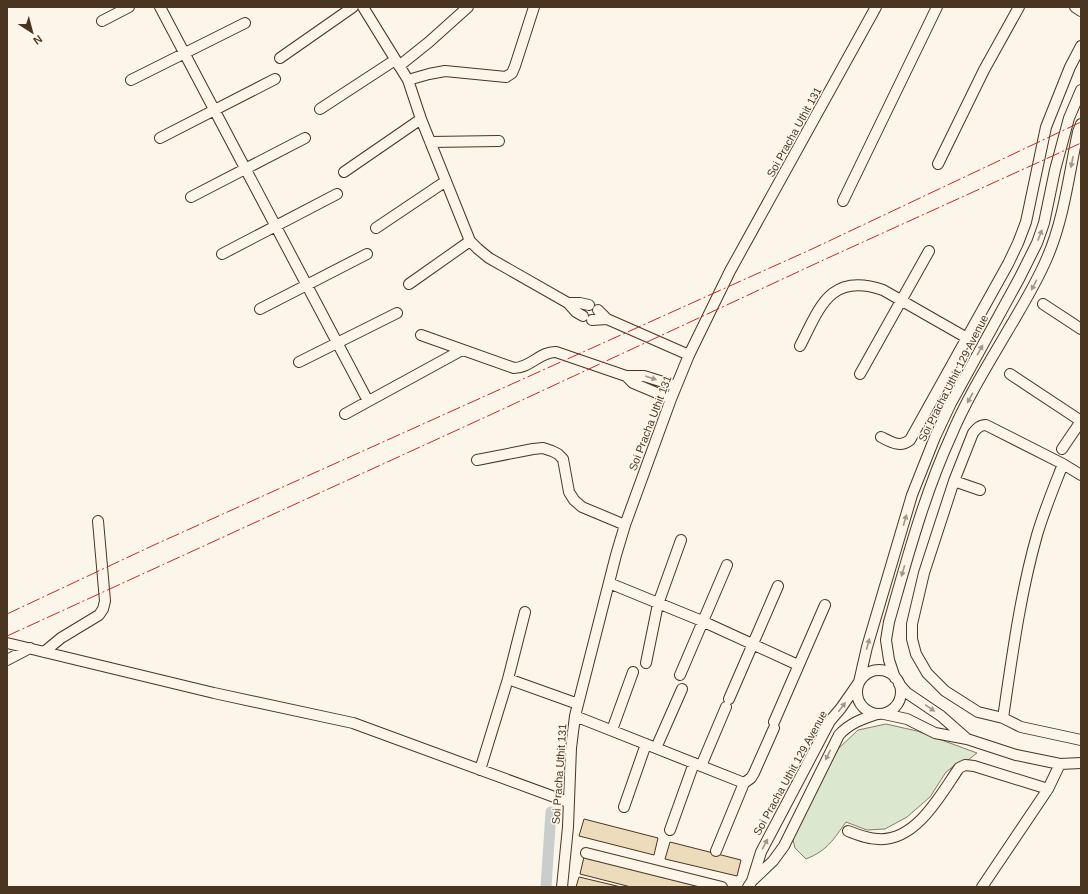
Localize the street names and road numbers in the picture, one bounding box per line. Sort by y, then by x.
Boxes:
street label: Soi Pracha Uthit 131 [764,85,824,179]
street label: Soi Pracha Uthit 129 Avenue [916,313,990,443]
street label: Soi Pracha Uthit 131 [626,374,674,472]
street label: Soi Pracha Uthit 129 Avenue [751,709,829,837]
street label: Soi Pracha Uthit 131 [549,723,569,825]

